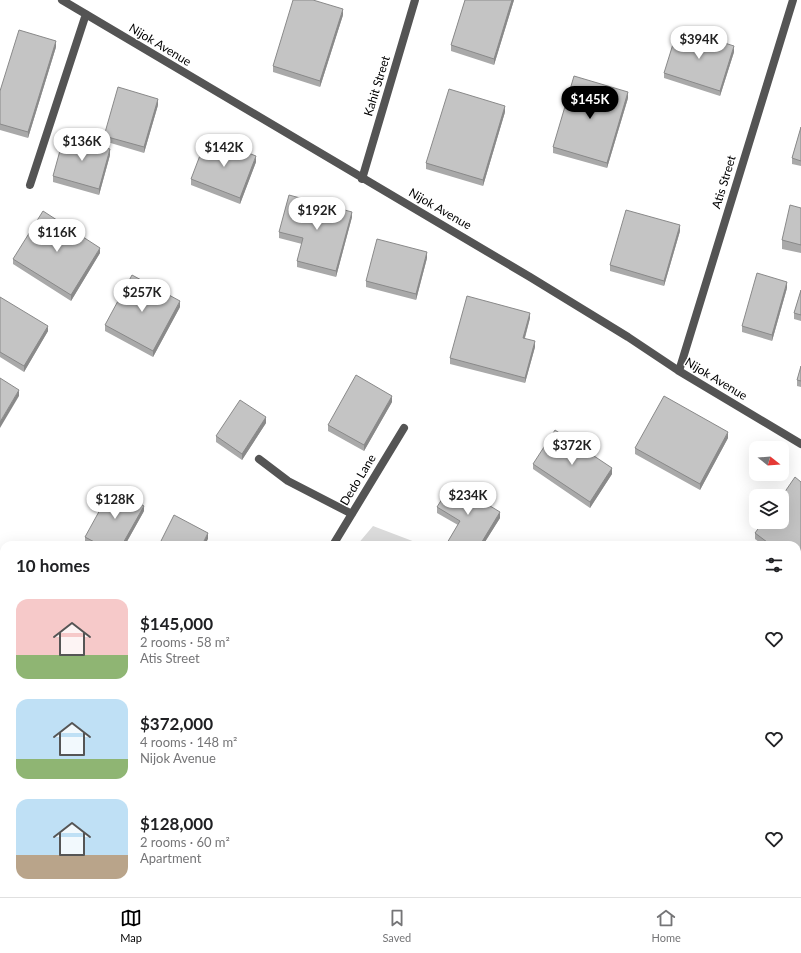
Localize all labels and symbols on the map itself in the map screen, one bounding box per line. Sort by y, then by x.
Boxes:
street label: Nijok Avenue [126,20,194,69]
pin: $394K [671,26,727,60]
street label: Kahit Street [360,53,393,118]
pin: $145K [562,86,618,120]
pin: $136K [54,128,110,162]
pin: $142K [196,134,252,168]
street label: Atis Street [708,153,739,210]
street label: Nijok Avenue [406,185,474,233]
pin: $192K [289,197,345,231]
pin: $116K [29,219,85,253]
pin: $257K [114,279,170,313]
street label: Nijok Avenue [682,354,750,403]
pin: $372K [544,432,600,466]
north arrow [749,441,789,481]
street label: Dedo Lane [336,451,379,508]
pin: $234K [440,482,496,516]
pin: $128K [87,486,143,520]

